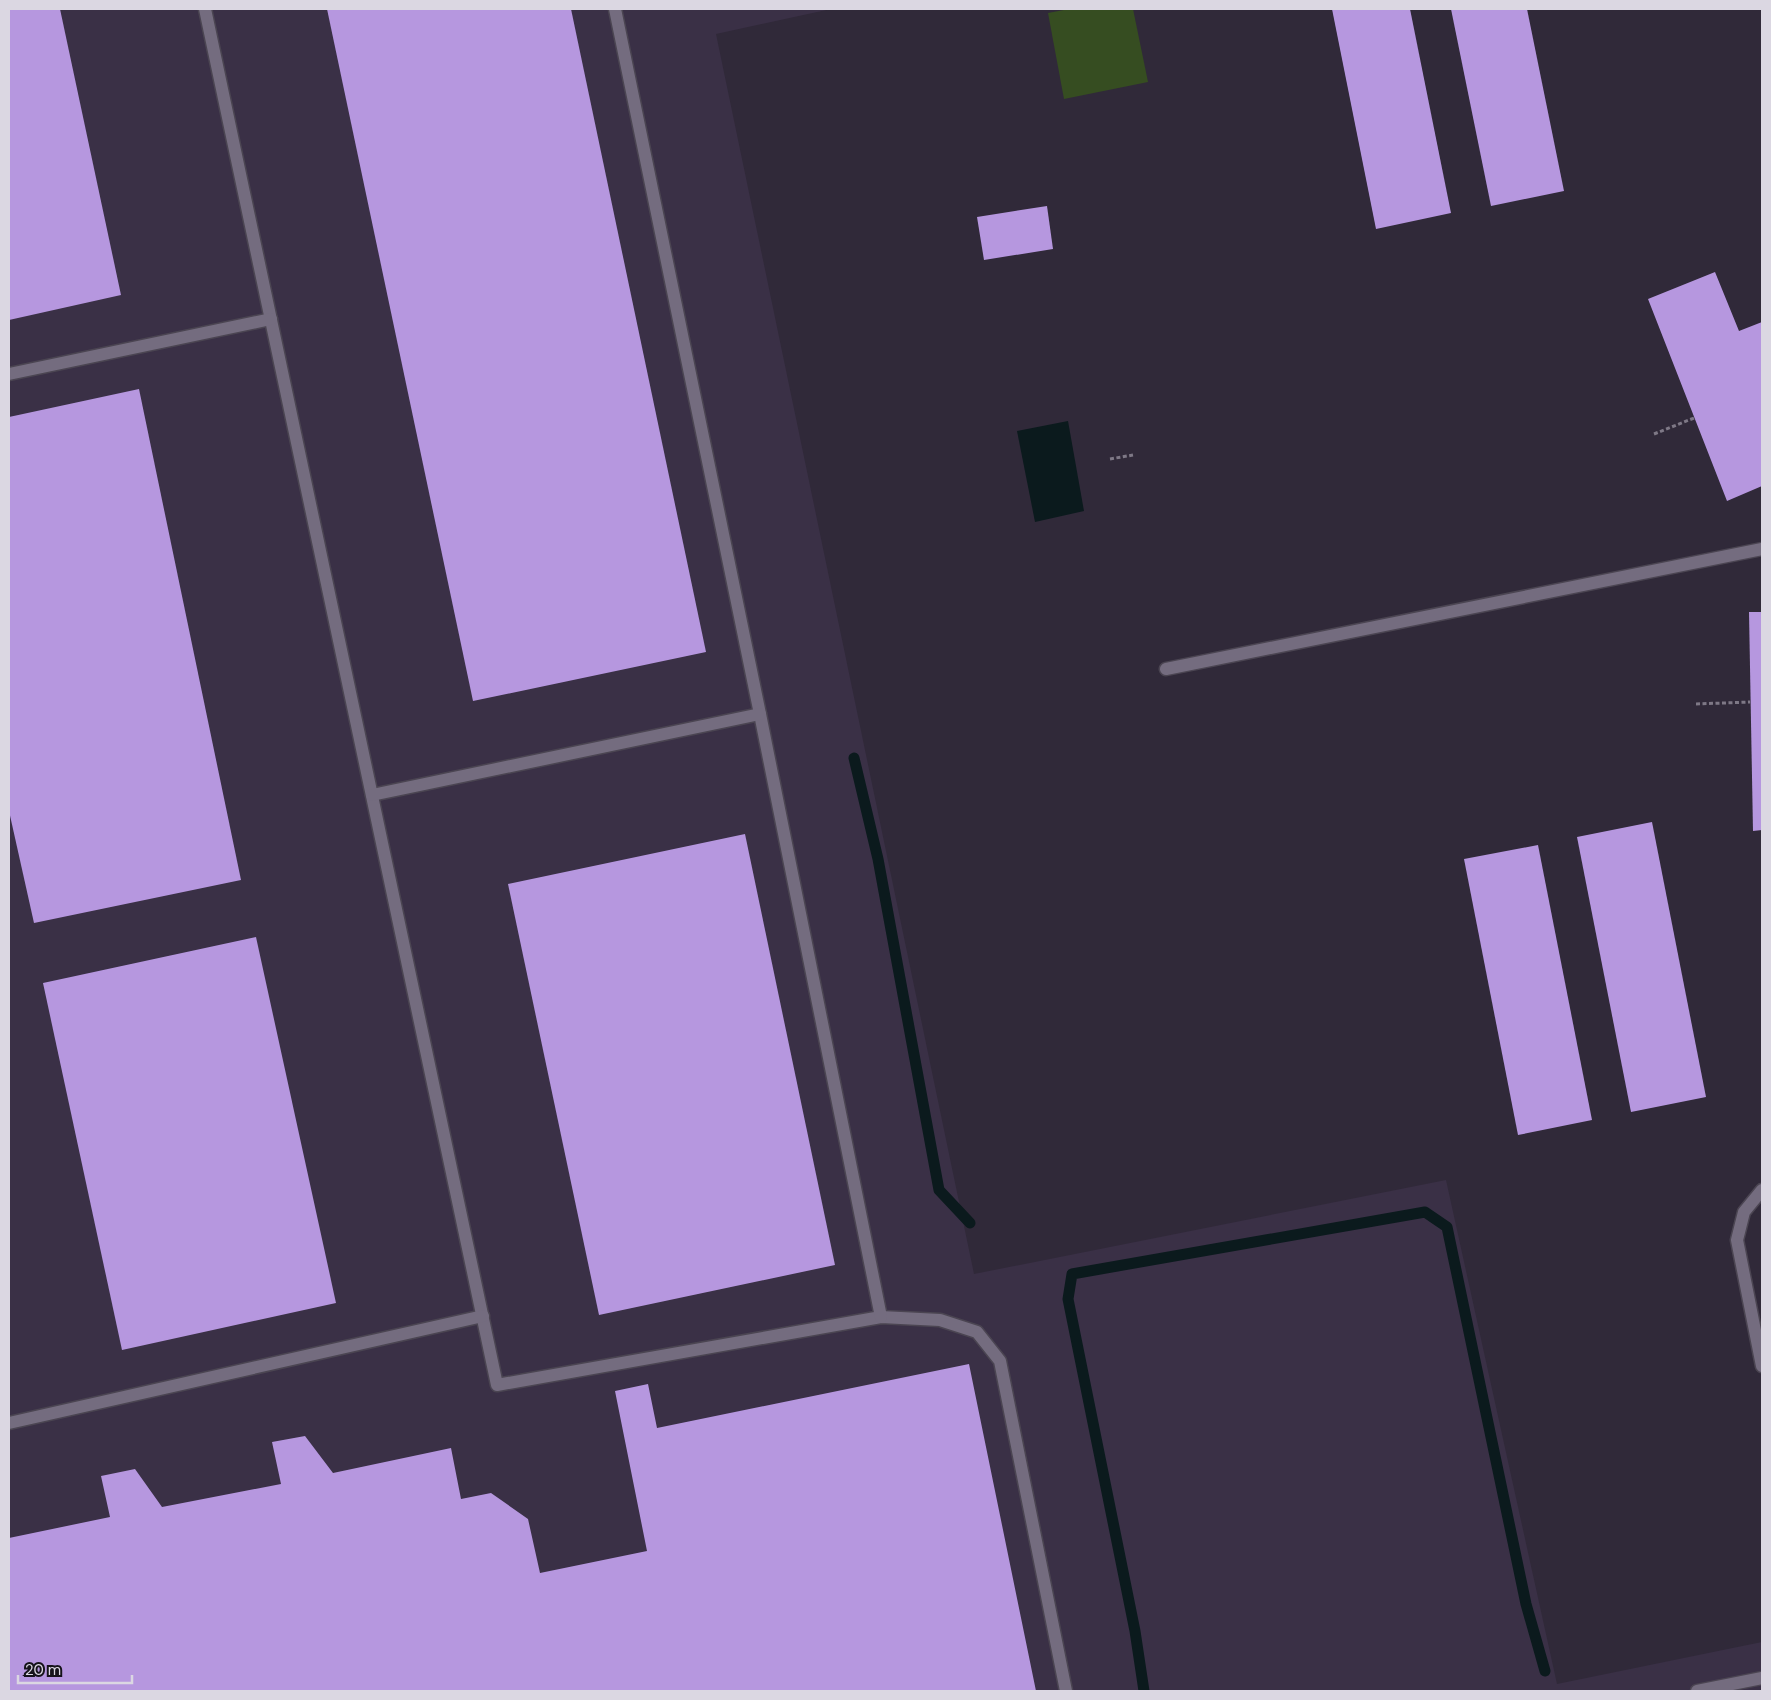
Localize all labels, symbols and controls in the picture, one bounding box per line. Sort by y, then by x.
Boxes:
scale bar [18,1652,131,1684]
text: 20 m [25,1660,61,1680]

